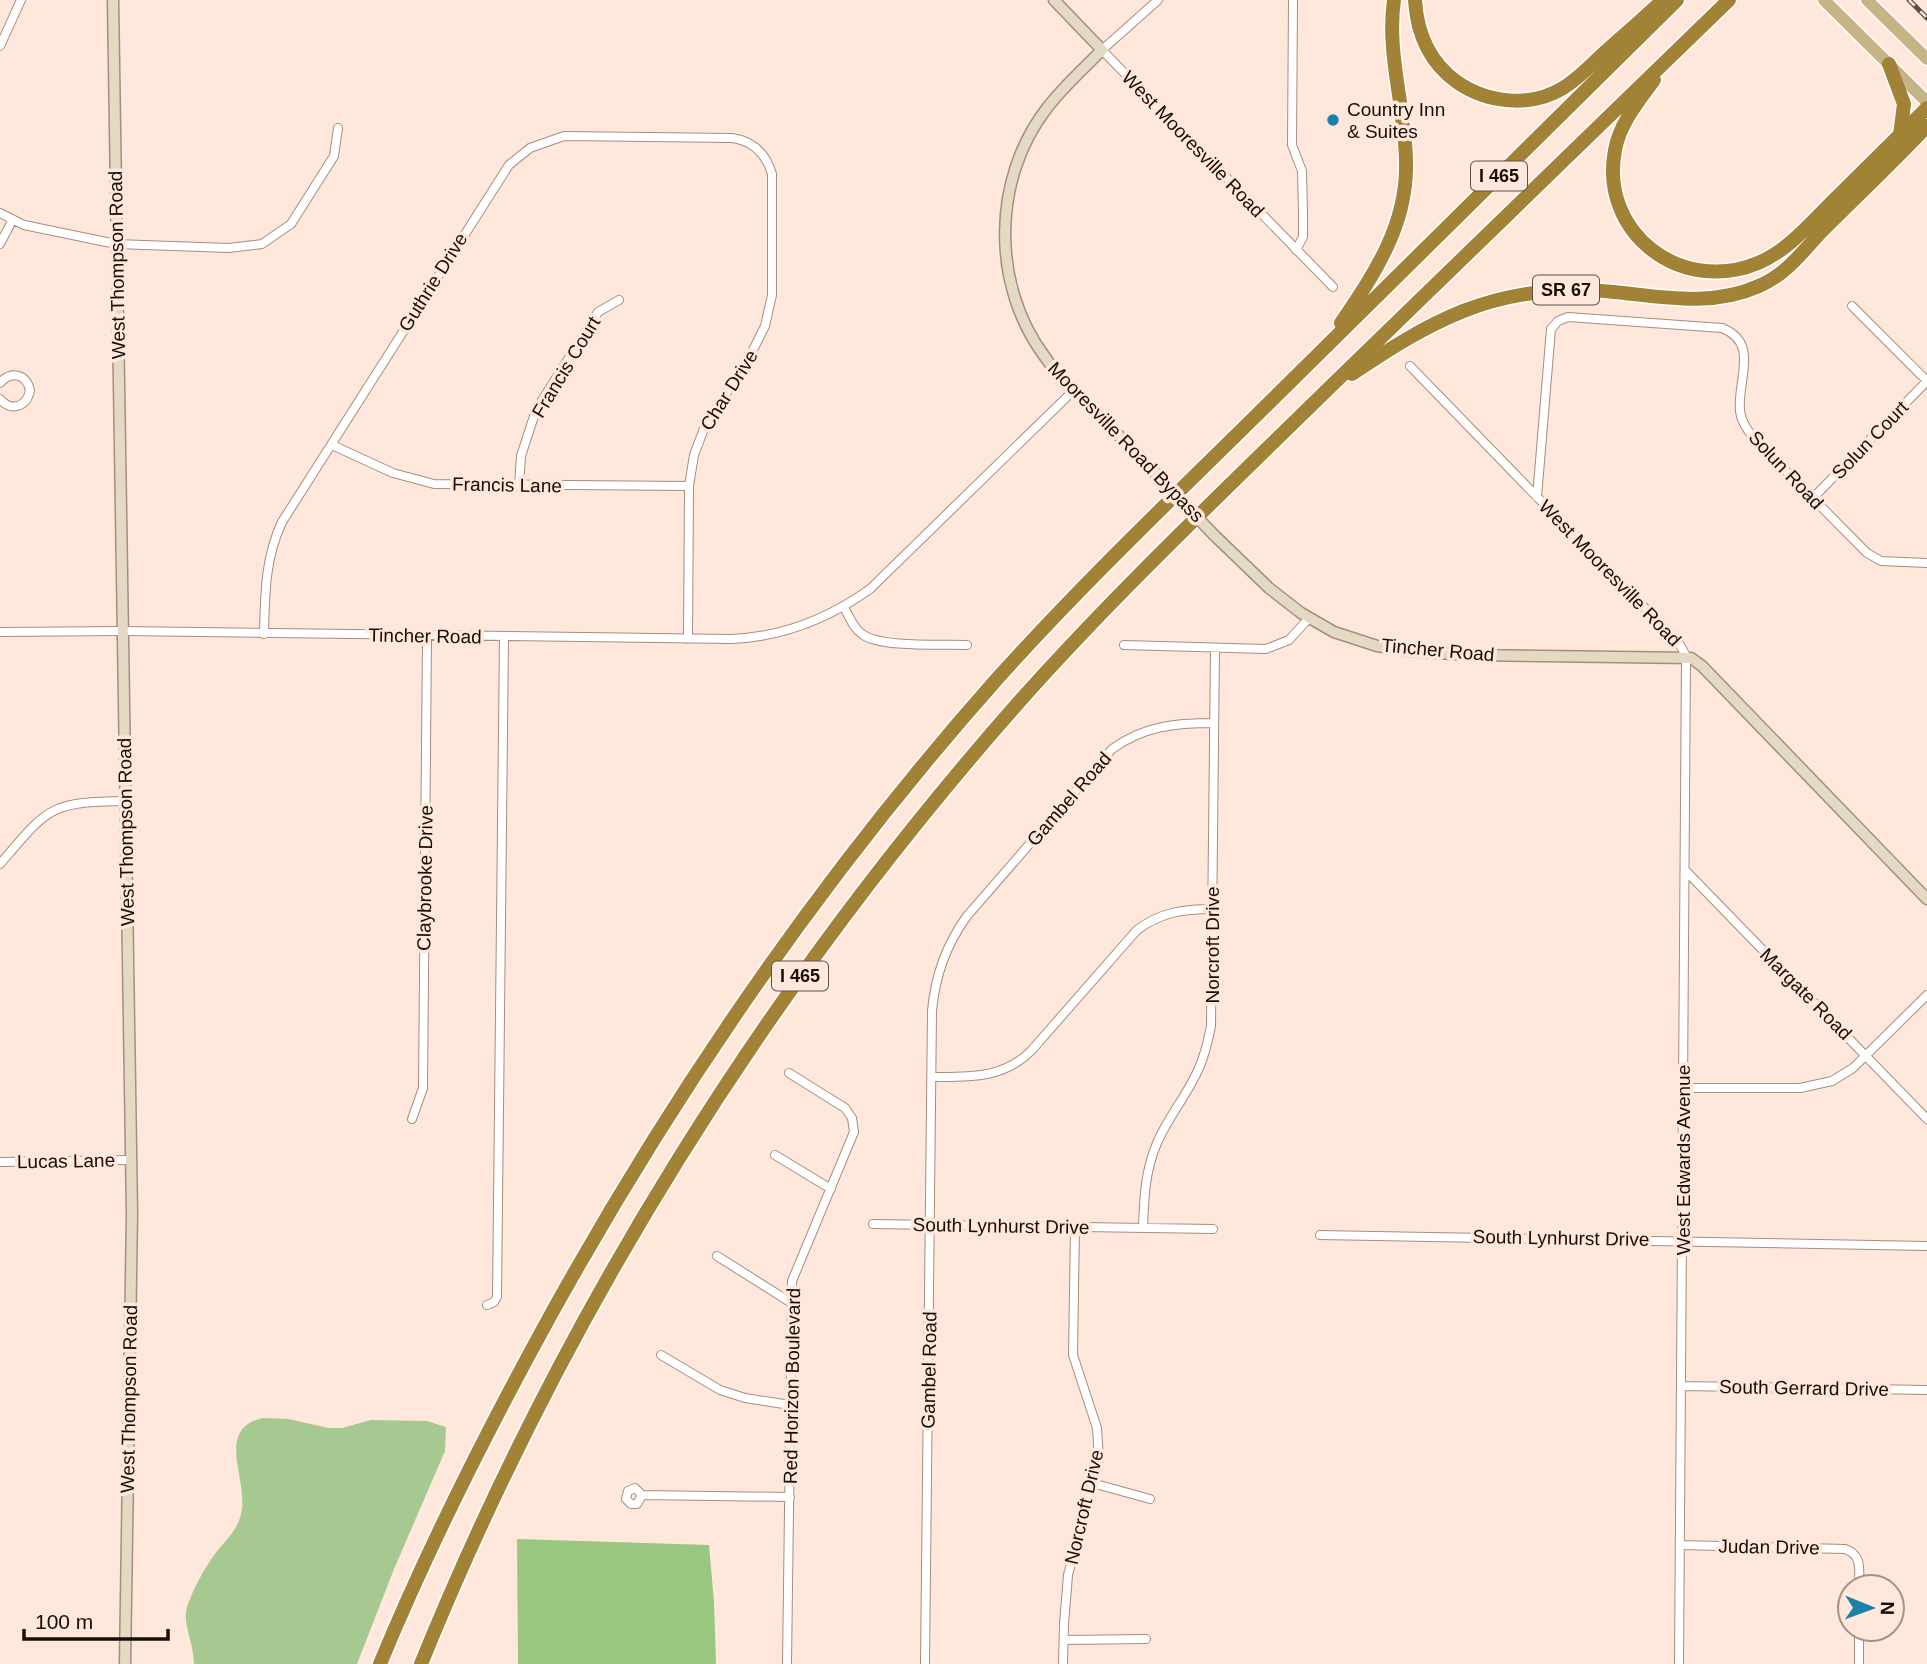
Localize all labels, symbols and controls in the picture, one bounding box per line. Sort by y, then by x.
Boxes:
street label: West Mooresville Road [1118,67,1268,221]
place label: Country Inn & Suites [1347,99,1445,142]
marker: Country Inn & Suites [1325,112,1341,128]
road number: I 465 [1471,162,1527,190]
street label: West Thompson Road [105,171,129,359]
street label: Guthrie Drive [394,229,472,335]
road number: SR 67 [1533,276,1599,304]
street label: Francis Court [528,312,605,421]
street label: Char Drive [696,346,762,434]
street label: Mooresville Road Bypass [1044,358,1208,526]
street label: Solun Court [1828,396,1913,483]
street label: Solun Road [1744,427,1828,513]
street label: Francis Lane [452,474,562,496]
street label: West Mooresville Road [1535,496,1685,650]
street label: Tincher Road [368,625,482,647]
street label: Tincher Road [1381,635,1495,665]
street label: West Thompson Road [114,738,138,926]
street label: Gambel Road [1023,748,1115,850]
street label: Claybrooke Drive [413,805,437,951]
street label: Norcroft Drive [1202,886,1223,1004]
street label: Margate Road [1756,944,1856,1044]
road number: I 465 [772,961,828,990]
street label: West Edwards Avenue [1673,1065,1694,1255]
street label: Lucas Lane [17,1150,115,1172]
street label: South Lynhurst Drive [912,1214,1090,1238]
street label: South Lynhurst Drive [1472,1226,1650,1250]
street label: Red Horizon Boulevard [780,1288,804,1484]
street label: West Thompson Road [117,1305,141,1493]
street label: Gambel Road [917,1311,941,1429]
street label: South Gerrard Drive [1719,1376,1889,1400]
street label: Norcroft Drive [1061,1448,1107,1566]
street label: Judan Drive [1718,1536,1820,1558]
north arrow [1836,1573,1906,1643]
scale bar [24,1598,168,1642]
text: N [1877,1601,1898,1615]
text: 100 m [35,1610,93,1633]

